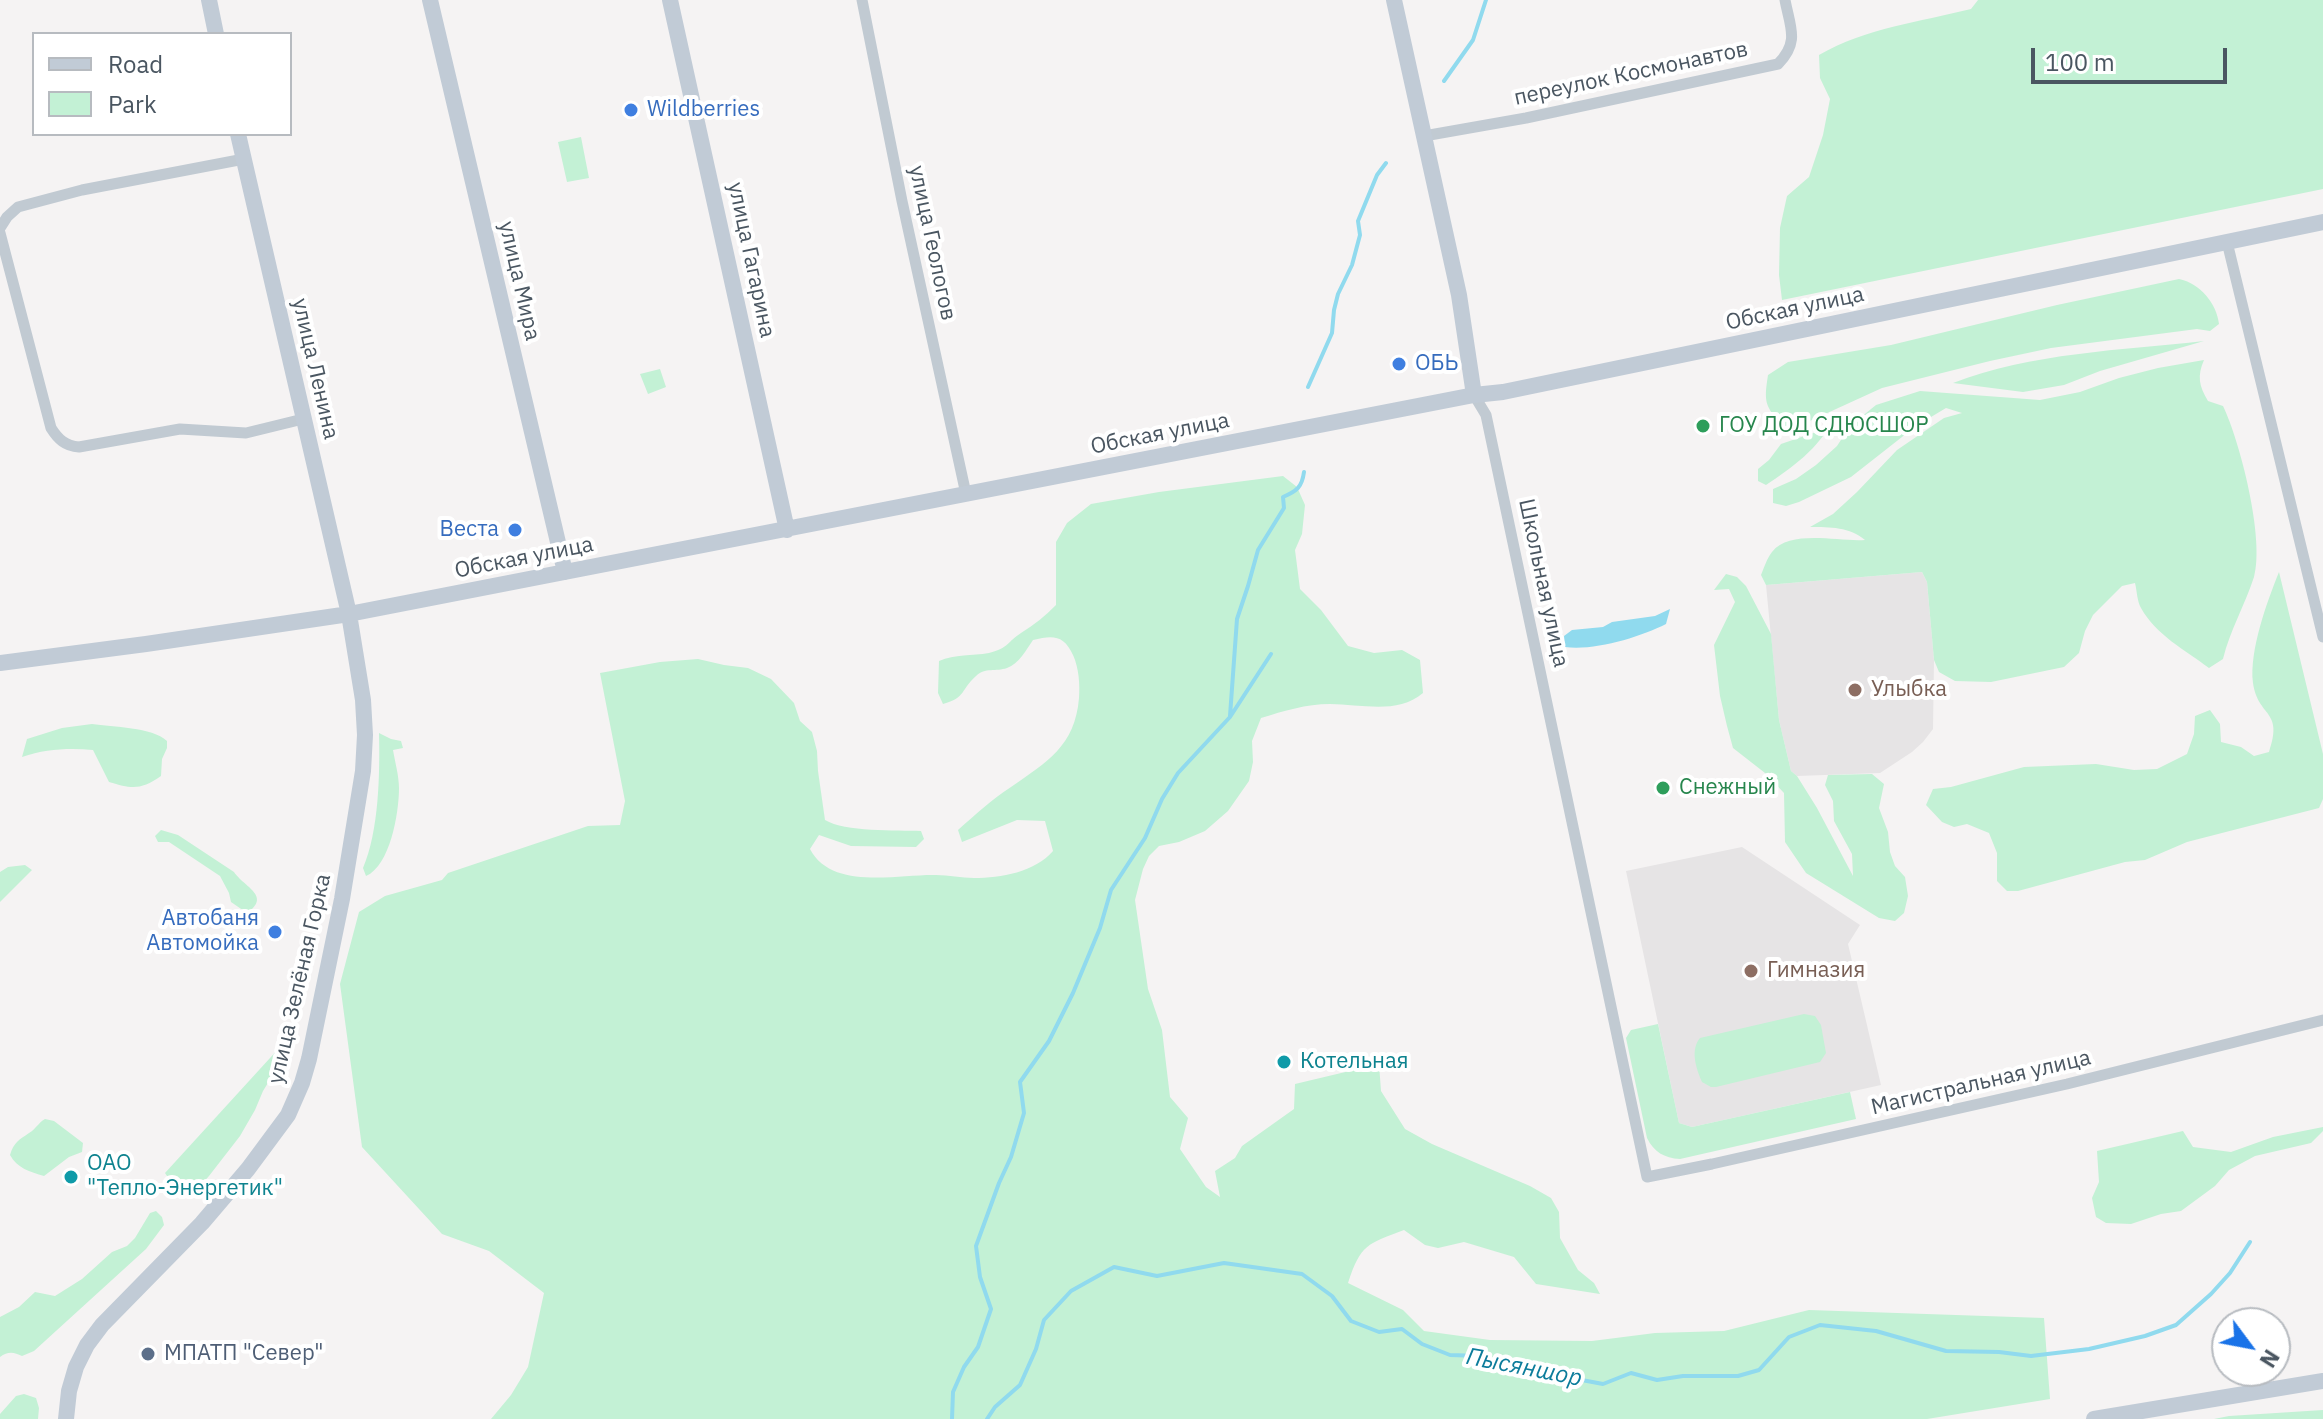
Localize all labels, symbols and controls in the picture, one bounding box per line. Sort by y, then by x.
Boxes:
legend [32,32,292,136]
scale bar [2035,32,2231,82]
street label: переулок Космонавтов [1512,36,1750,112]
text: 100 m [2045,46,2115,78]
text: Road [108,48,163,80]
text: Park [108,88,157,120]
place label: Wildberries [647,97,760,123]
marker: Wildberries [622,101,640,119]
street label: улица Геологов [903,163,961,323]
street label: улица Гагарина [722,180,780,340]
street label: улица Мира [492,219,546,343]
street label: Обская улица [1724,281,1866,337]
street label: улица Ленина [286,296,344,442]
place label: ОБЬ [1415,351,1458,377]
marker: ОБЬ [1390,355,1408,373]
street label: Обская улица [1088,408,1232,460]
place label: ГОУ ДОД СДЮСШОР [1719,413,1929,439]
marker: ГОУ ДОД СДЮСШОР [1694,417,1712,435]
street label: Школьная улица [1512,496,1574,670]
place label: Веста [440,517,499,543]
marker: Веста [506,521,524,539]
street label: Обская улица [452,532,596,584]
place label: Улыбка [1871,677,1947,703]
marker: Улыбка [1846,681,1864,699]
place label: Снежный [1679,775,1776,801]
marker: Снежный [1654,779,1672,797]
street label: улица Зелёная Горка [263,871,337,1087]
place label: Автобаня Автомойка [146,906,259,958]
marker: Автобаня Автомойка [266,923,284,941]
place label: Гимназия [1767,958,1865,984]
marker: Гимназия [1742,962,1760,980]
street label: Магистральная улица [1868,1045,2094,1121]
place label: Котельная [1300,1049,1409,1075]
marker: Котельная [1275,1053,1293,1071]
place label: ОАО "Тепло-Энергетик" [87,1151,283,1202]
marker: ОАО "Тепло-Энергетик" [62,1168,80,1186]
north arrow [2211,1307,2291,1387]
place label: МПАТП "Север" [164,1341,323,1367]
water label: Пысяншор [1464,1343,1584,1393]
text: N [2254,1344,2287,1373]
marker: МПАТП "Север" [139,1345,157,1363]

